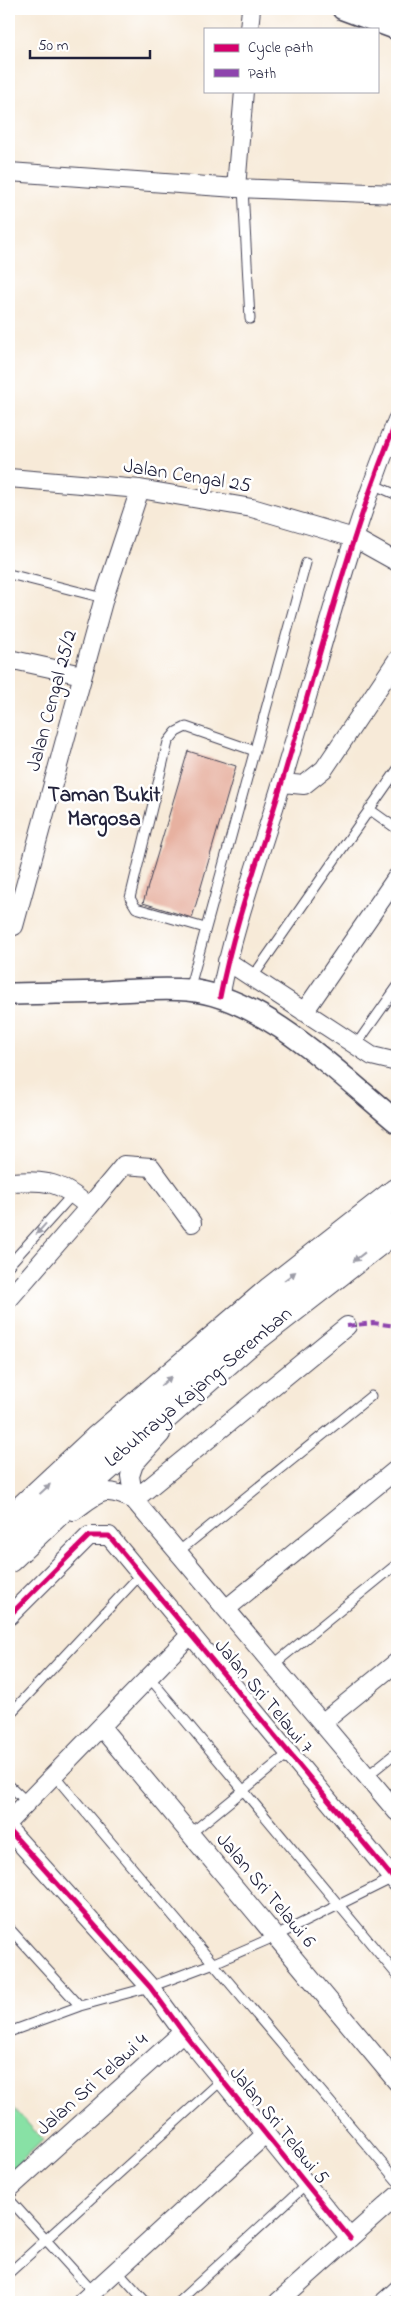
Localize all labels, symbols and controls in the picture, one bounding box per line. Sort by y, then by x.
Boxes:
scale bar [30,28,150,60]
legend [204,28,378,92]
text: 50 m [38,35,69,57]
text: Cycle path [248,37,313,60]
text: Path [248,63,276,85]
street label: Jalan Cengal 25 [121,453,253,502]
street label: Jalan Cengal 25/2 [20,627,87,775]
district label: Taman Bukit Margosa [48,781,161,837]
one-way arrow [35,1223,47,1235]
one-way arrow [353,1251,366,1262]
one-way arrow [283,1270,296,1281]
street label: Lebuhraya Kajang-Seremban [99,1301,300,1476]
one-way arrow [160,1375,173,1386]
one-way arrow [38,1483,51,1494]
street label: Jalan Sri Telawi 7 [206,1633,320,1761]
street label: Jalan Sri Telawi 6 [208,1827,322,1955]
street label: Jalan Sri Telawi 4 [31,2027,155,2143]
street label: Jalan Sri Telawi 5 [221,2061,335,2191]

